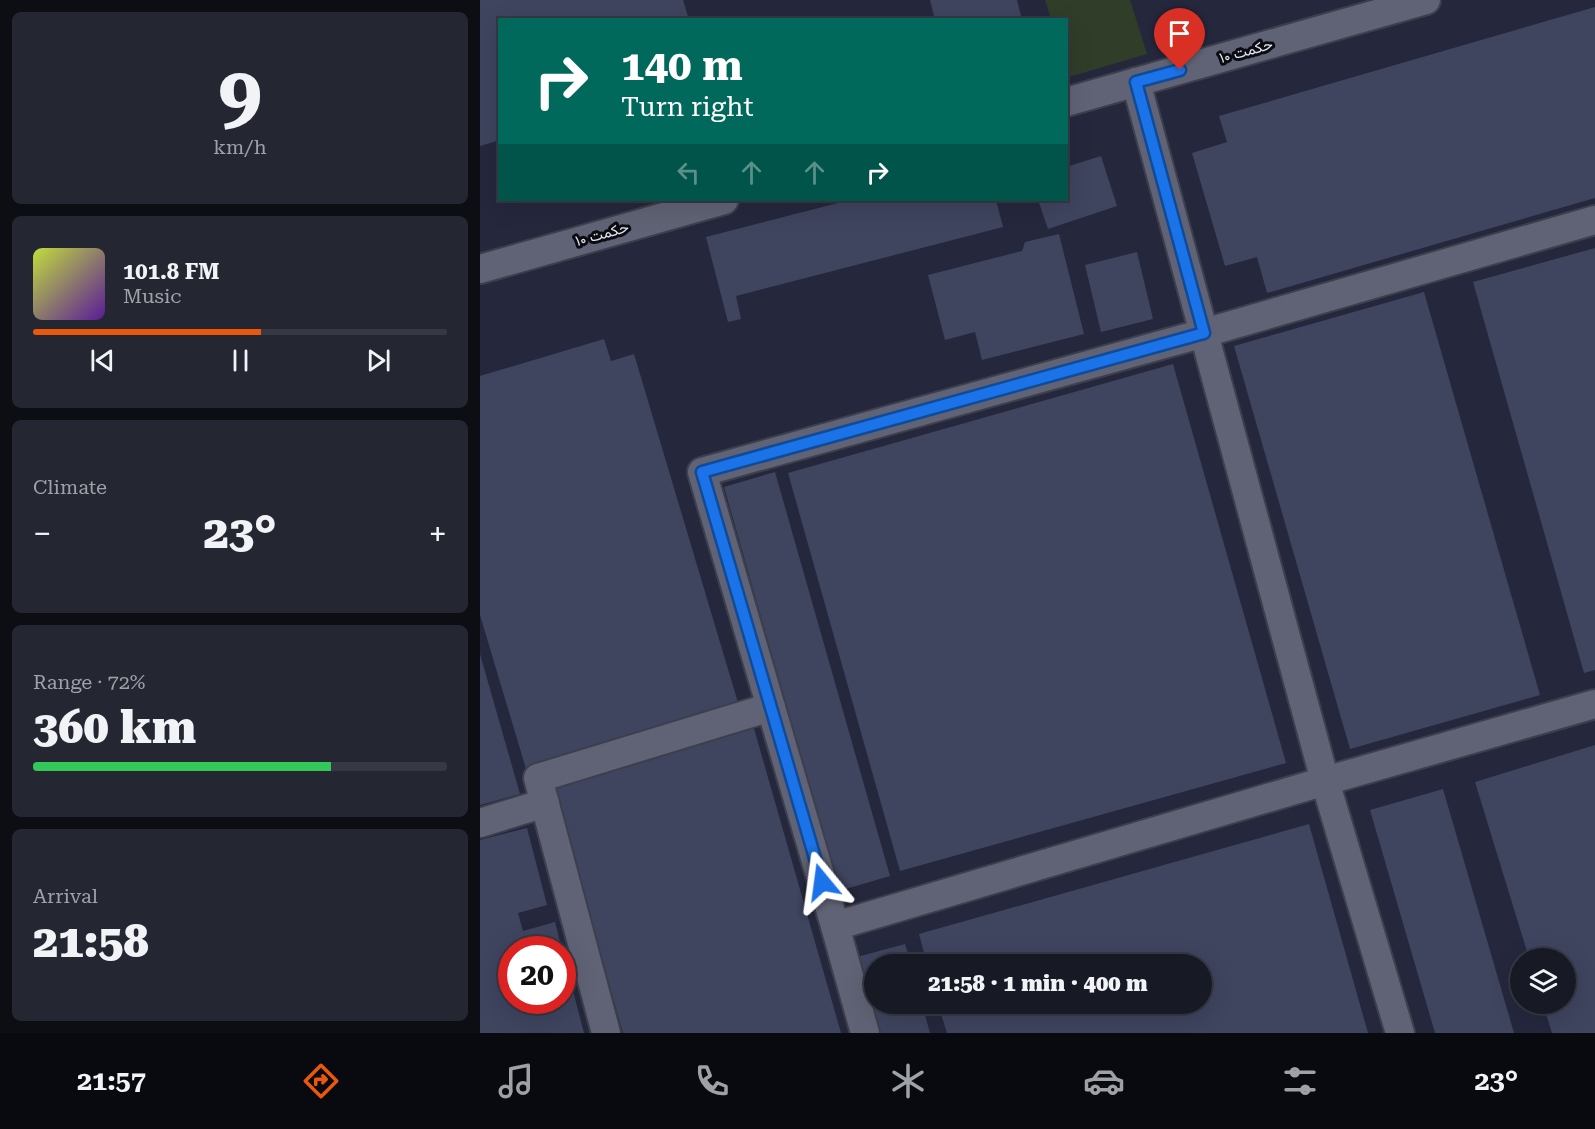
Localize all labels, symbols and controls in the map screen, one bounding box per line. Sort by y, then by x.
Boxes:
pin [1154,8,1205,70]
icon: arrive [1163,17,1196,50]
street label: حکمت ۱۰ [1217,35,1275,67]
text: 140 m [621,41,743,90]
icon: right [522,42,600,120]
text: 9 [218,50,262,141]
text: Turn right [621,91,754,123]
text: km/h [213,135,267,159]
icon: left [672,156,705,189]
icon: ahead [735,156,768,189]
icon: ahead [798,156,831,189]
icon: right [861,156,894,189]
street label: حکمت ۱۰ [573,218,631,250]
text: 101.8 FM [123,259,220,284]
text: Music [123,284,182,308]
icon: previous [86,344,119,377]
icon: pause [224,344,257,377]
icon: next [362,344,395,377]
text: Climate [33,475,107,499]
text: 23° [204,506,277,559]
text: − [33,514,51,553]
text: + [429,514,447,553]
text: Range · 72% [33,670,145,694]
text: 360 km [33,701,196,754]
position arrow [790,850,854,914]
text: Arrival [33,884,98,908]
text: 21:58 [33,915,149,968]
speed limit sign: 20 [498,936,576,1014]
map controls [1510,948,1576,1014]
button: layers [1510,948,1576,1014]
text: 21:58 · 1 min · 400 m [928,971,1148,996]
icon: directions [300,1060,342,1102]
icon: music [495,1060,537,1102]
icon: phone [691,1060,733,1102]
icon: climate [887,1060,929,1102]
icon: car [1083,1060,1125,1102]
icon: filters [1279,1060,1321,1102]
text: 21:57 [77,1065,146,1097]
text: 23° [1474,1065,1518,1097]

